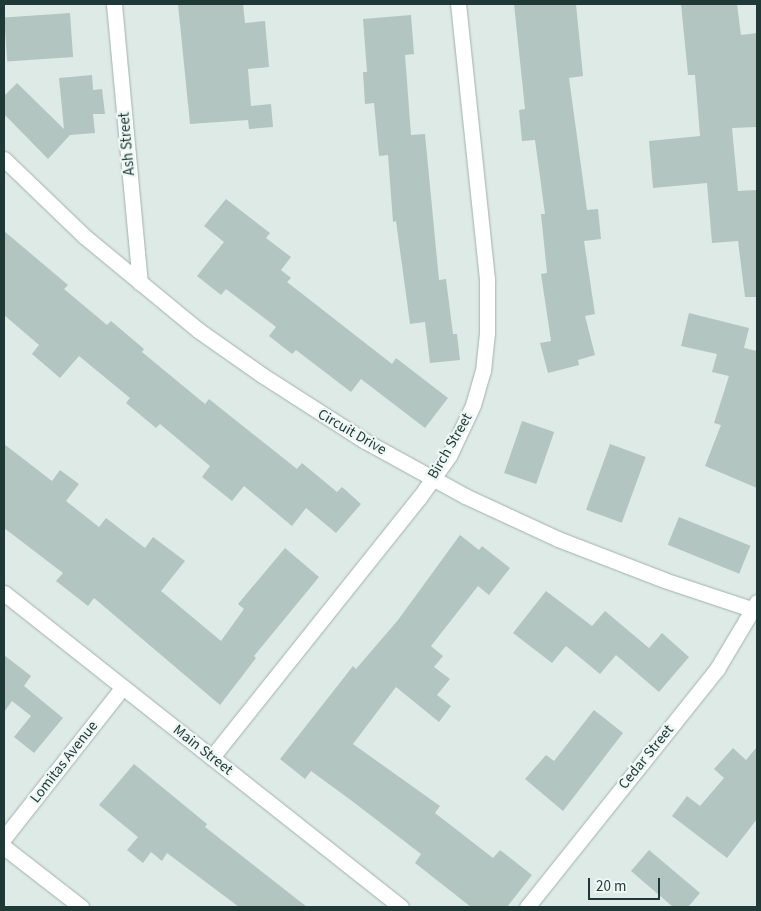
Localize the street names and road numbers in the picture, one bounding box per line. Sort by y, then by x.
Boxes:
street label: Ash Street [115,112,139,176]
street label: Circuit Drive [314,405,390,459]
street label: Birch Street [424,410,476,482]
street label: Lomitas Avenue [26,717,102,807]
street label: Main Street [170,721,236,779]
street label: Cedar Street [615,721,677,793]

